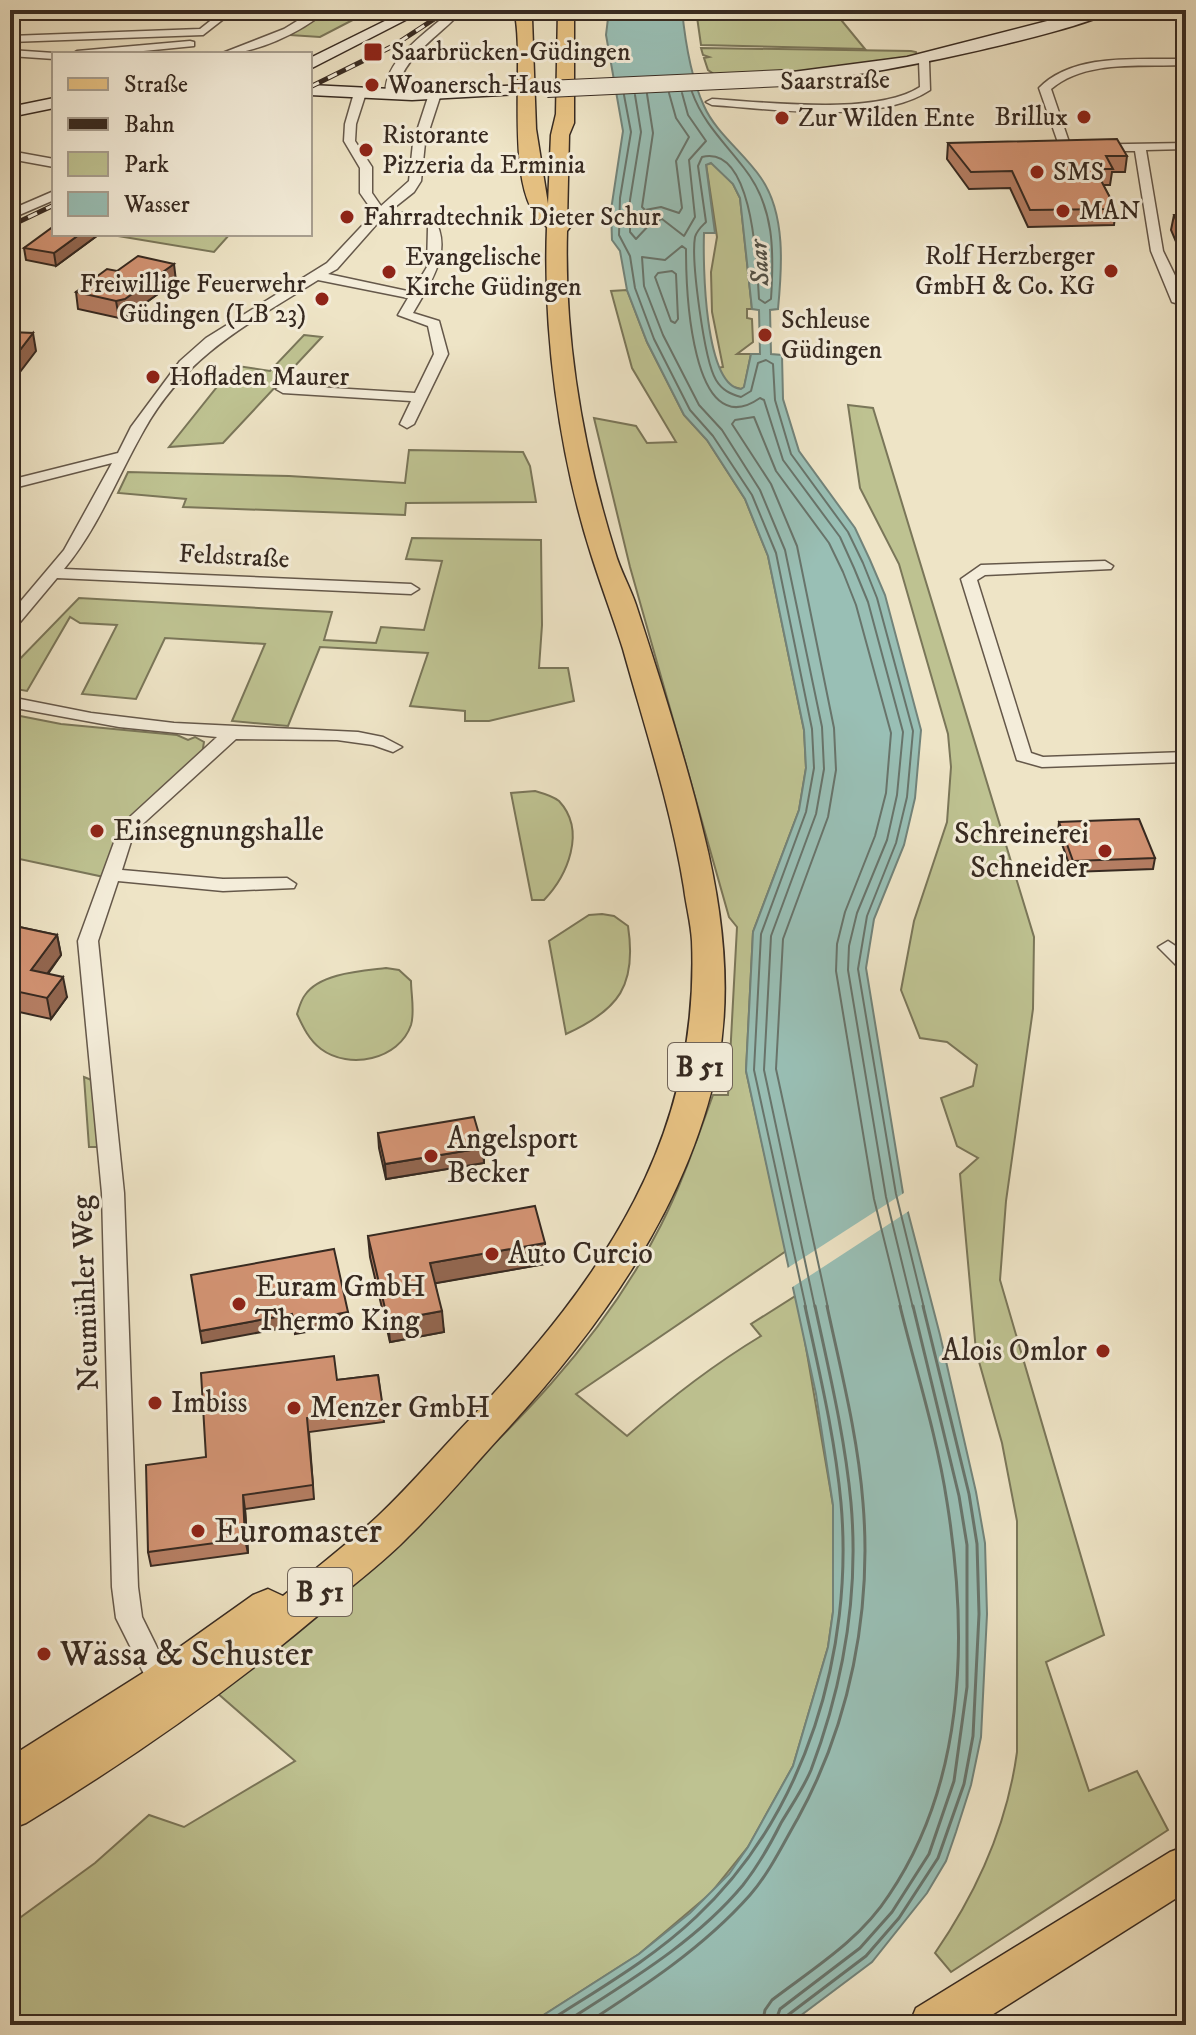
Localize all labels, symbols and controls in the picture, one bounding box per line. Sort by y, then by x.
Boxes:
place label: Saarbrücken-Güdingen [391,36,631,69]
marker: Saarbrücken-Güdingen [362,41,384,63]
legend [52,52,312,236]
street label: Saarstraße [780,64,890,98]
place label: Woanersch Haus [387,69,561,102]
text: Straße [124,70,188,100]
marker: Woanersch Haus [363,76,381,94]
place label: Brillux [994,101,1068,134]
place label: Zur Wilden Ente [798,102,975,135]
marker: Brillux [1075,108,1093,126]
marker: Zur Wilden Ente [773,109,791,127]
text: Bahn [124,110,175,140]
place label: Ristorante Pizzeria da Erminia [382,119,585,182]
marker: Ristorante Pizzeria da Erminia [357,141,375,159]
text: Park [124,150,169,180]
place label: SMS [1053,156,1104,189]
marker: SMS [1028,163,1046,181]
text: Wasser [123,190,190,220]
place label: MAN [1079,195,1141,228]
place label: Fahrradtechnik Dieter Schur [363,201,661,234]
marker: MAN [1054,202,1072,220]
marker: Fahrradtechnik Dieter Schur [338,208,356,226]
water label: Saar [742,238,778,288]
place label: Rolf Herzberger GmbH & Co. KG [915,240,1095,303]
place label: Evangelische Kirche Güdingen [405,241,582,304]
marker: Rolf Herzberger GmbH & Co. KG [1102,262,1120,280]
marker: Evangelische Kirche Güdingen [380,263,398,281]
place label: Freiwillige Feuerwehr Güdingen (LB 23) [80,268,306,331]
marker: Freiwillige Feuerwehr Güdingen (LB 23) [313,290,331,308]
place label: Schleuse Güdingen [781,304,882,367]
marker: Schleuse Güdingen [756,326,774,344]
place label: Hofladen Maurer [169,361,349,394]
marker: Hofladen Maurer [144,368,162,386]
street label: Feldstraße [178,538,290,576]
place label: Einsegnungshalle [113,813,324,850]
place label: Schreinerei Schneider [954,816,1089,887]
marker: Einsegnungshalle [88,822,106,840]
marker: Schreinerei Schneider [1096,842,1114,860]
road number: B 51 [668,1043,732,1091]
place label: Angelsport Becker [447,1121,578,1192]
marker: Angelsport Becker [422,1147,440,1165]
street label: Neumühler Weg [64,1194,108,1391]
place label: Auto Curcio [508,1236,653,1273]
marker: Auto Curcio [483,1245,501,1263]
place label: Euram GmbH Thermo King [255,1269,426,1340]
marker: Euram GmbH Thermo King [230,1295,248,1313]
place label: Alois Omlor [942,1333,1087,1370]
marker: Alois Omlor [1094,1342,1112,1360]
place label: Imbiss [171,1385,248,1422]
place label: Menzer GmbH [310,1390,490,1427]
marker: Imbiss [146,1394,164,1412]
marker: Menzer GmbH [285,1399,303,1417]
place label: Euromaster [214,1509,383,1554]
marker: Euromaster [189,1522,207,1540]
road number: B 51 [288,1568,352,1616]
place label: Wässa & Schuster [59,1632,314,1677]
marker: Wässa & Schuster [35,1645,53,1663]

